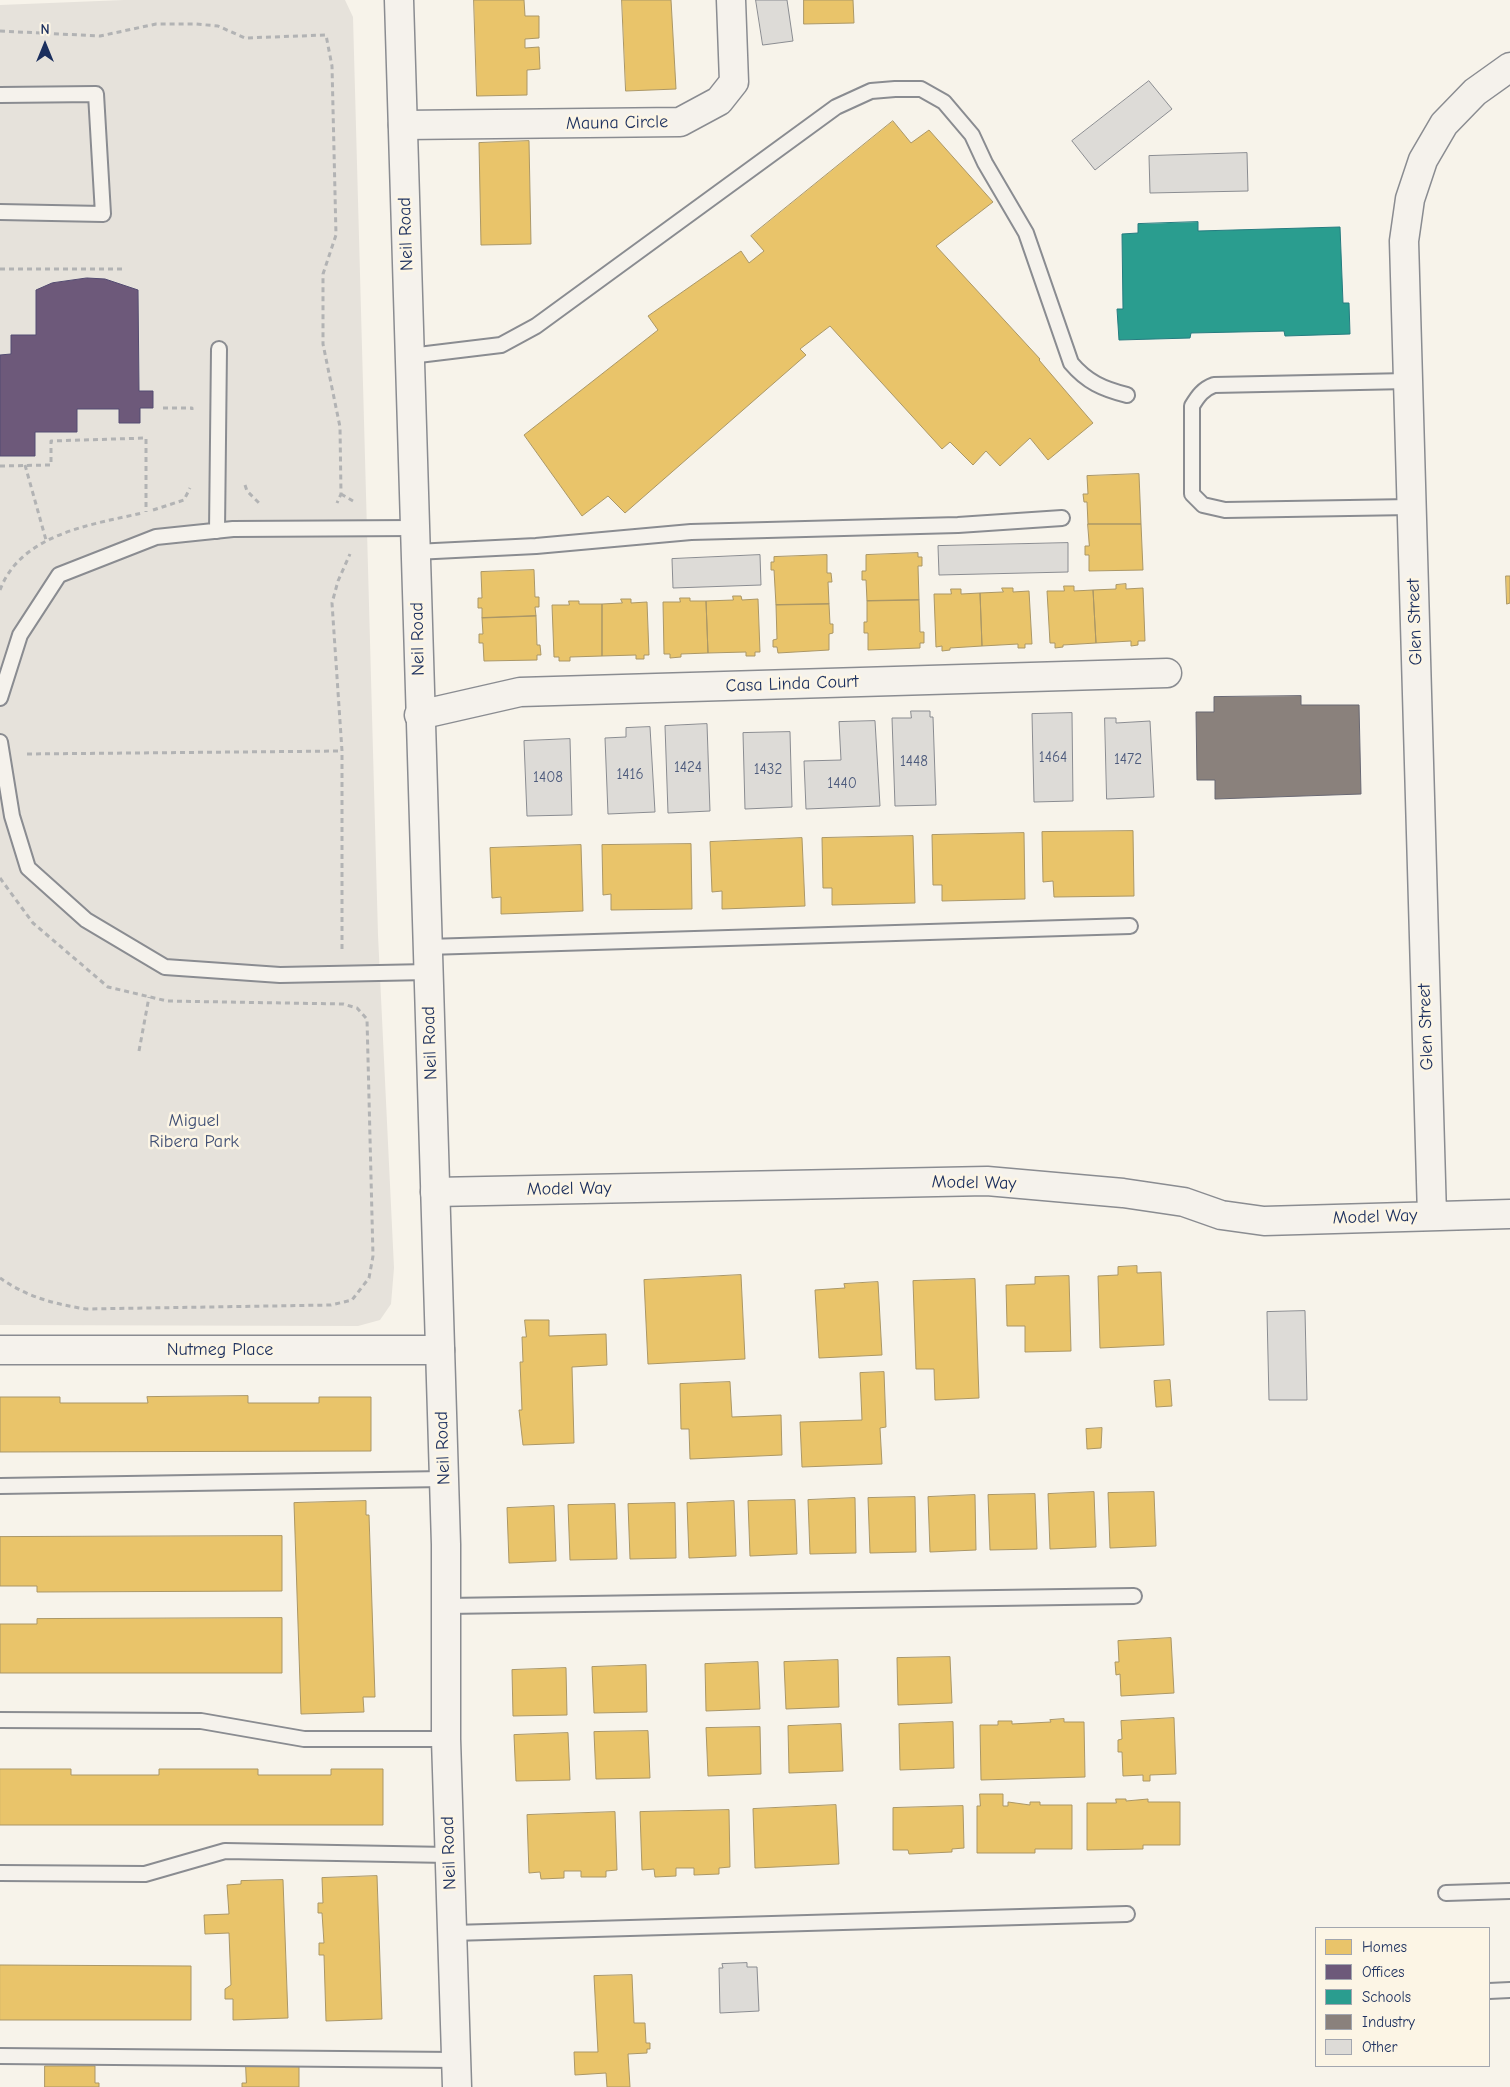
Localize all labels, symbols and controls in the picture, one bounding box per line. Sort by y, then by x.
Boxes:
north arrow [20,20,70,70]
text: N [40,21,50,38]
street label: Mauna Circle [566,111,668,135]
street label: Neil Road [394,197,418,271]
street label: Glen Street [1403,578,1427,666]
street label: Neil Road [407,602,429,676]
street label: Casa Linda Court [725,671,859,697]
house number: 1464 [1039,749,1067,767]
house number: 1472 [1114,751,1142,769]
house number: 1448 [900,753,928,771]
house number: 1424 [674,759,702,777]
house number: 1432 [754,761,782,779]
house number: 1416 [616,766,644,784]
house number: 1408 [533,769,563,787]
house number: 1440 [827,775,857,793]
street label: Glen Street [1414,983,1438,1071]
street label: Neil Road [418,1006,442,1080]
park label: Miguel Ribera Park [149,1110,239,1152]
street label: Model Way [931,1171,1017,1195]
street label: Model Way [526,1177,612,1201]
street label: Model Way [1332,1205,1418,1229]
street label: Nutmeg Place [167,1339,273,1361]
street label: Neil Road [431,1411,455,1485]
street label: Neil Road [437,1816,461,1890]
legend [1315,1927,1490,2067]
text: Homes [1362,1938,1407,1956]
text: Offices [1362,1963,1404,1981]
text: Schools [1362,1988,1411,2006]
text: Industry [1362,2013,1415,2031]
text: Other [1362,2038,1397,2056]

